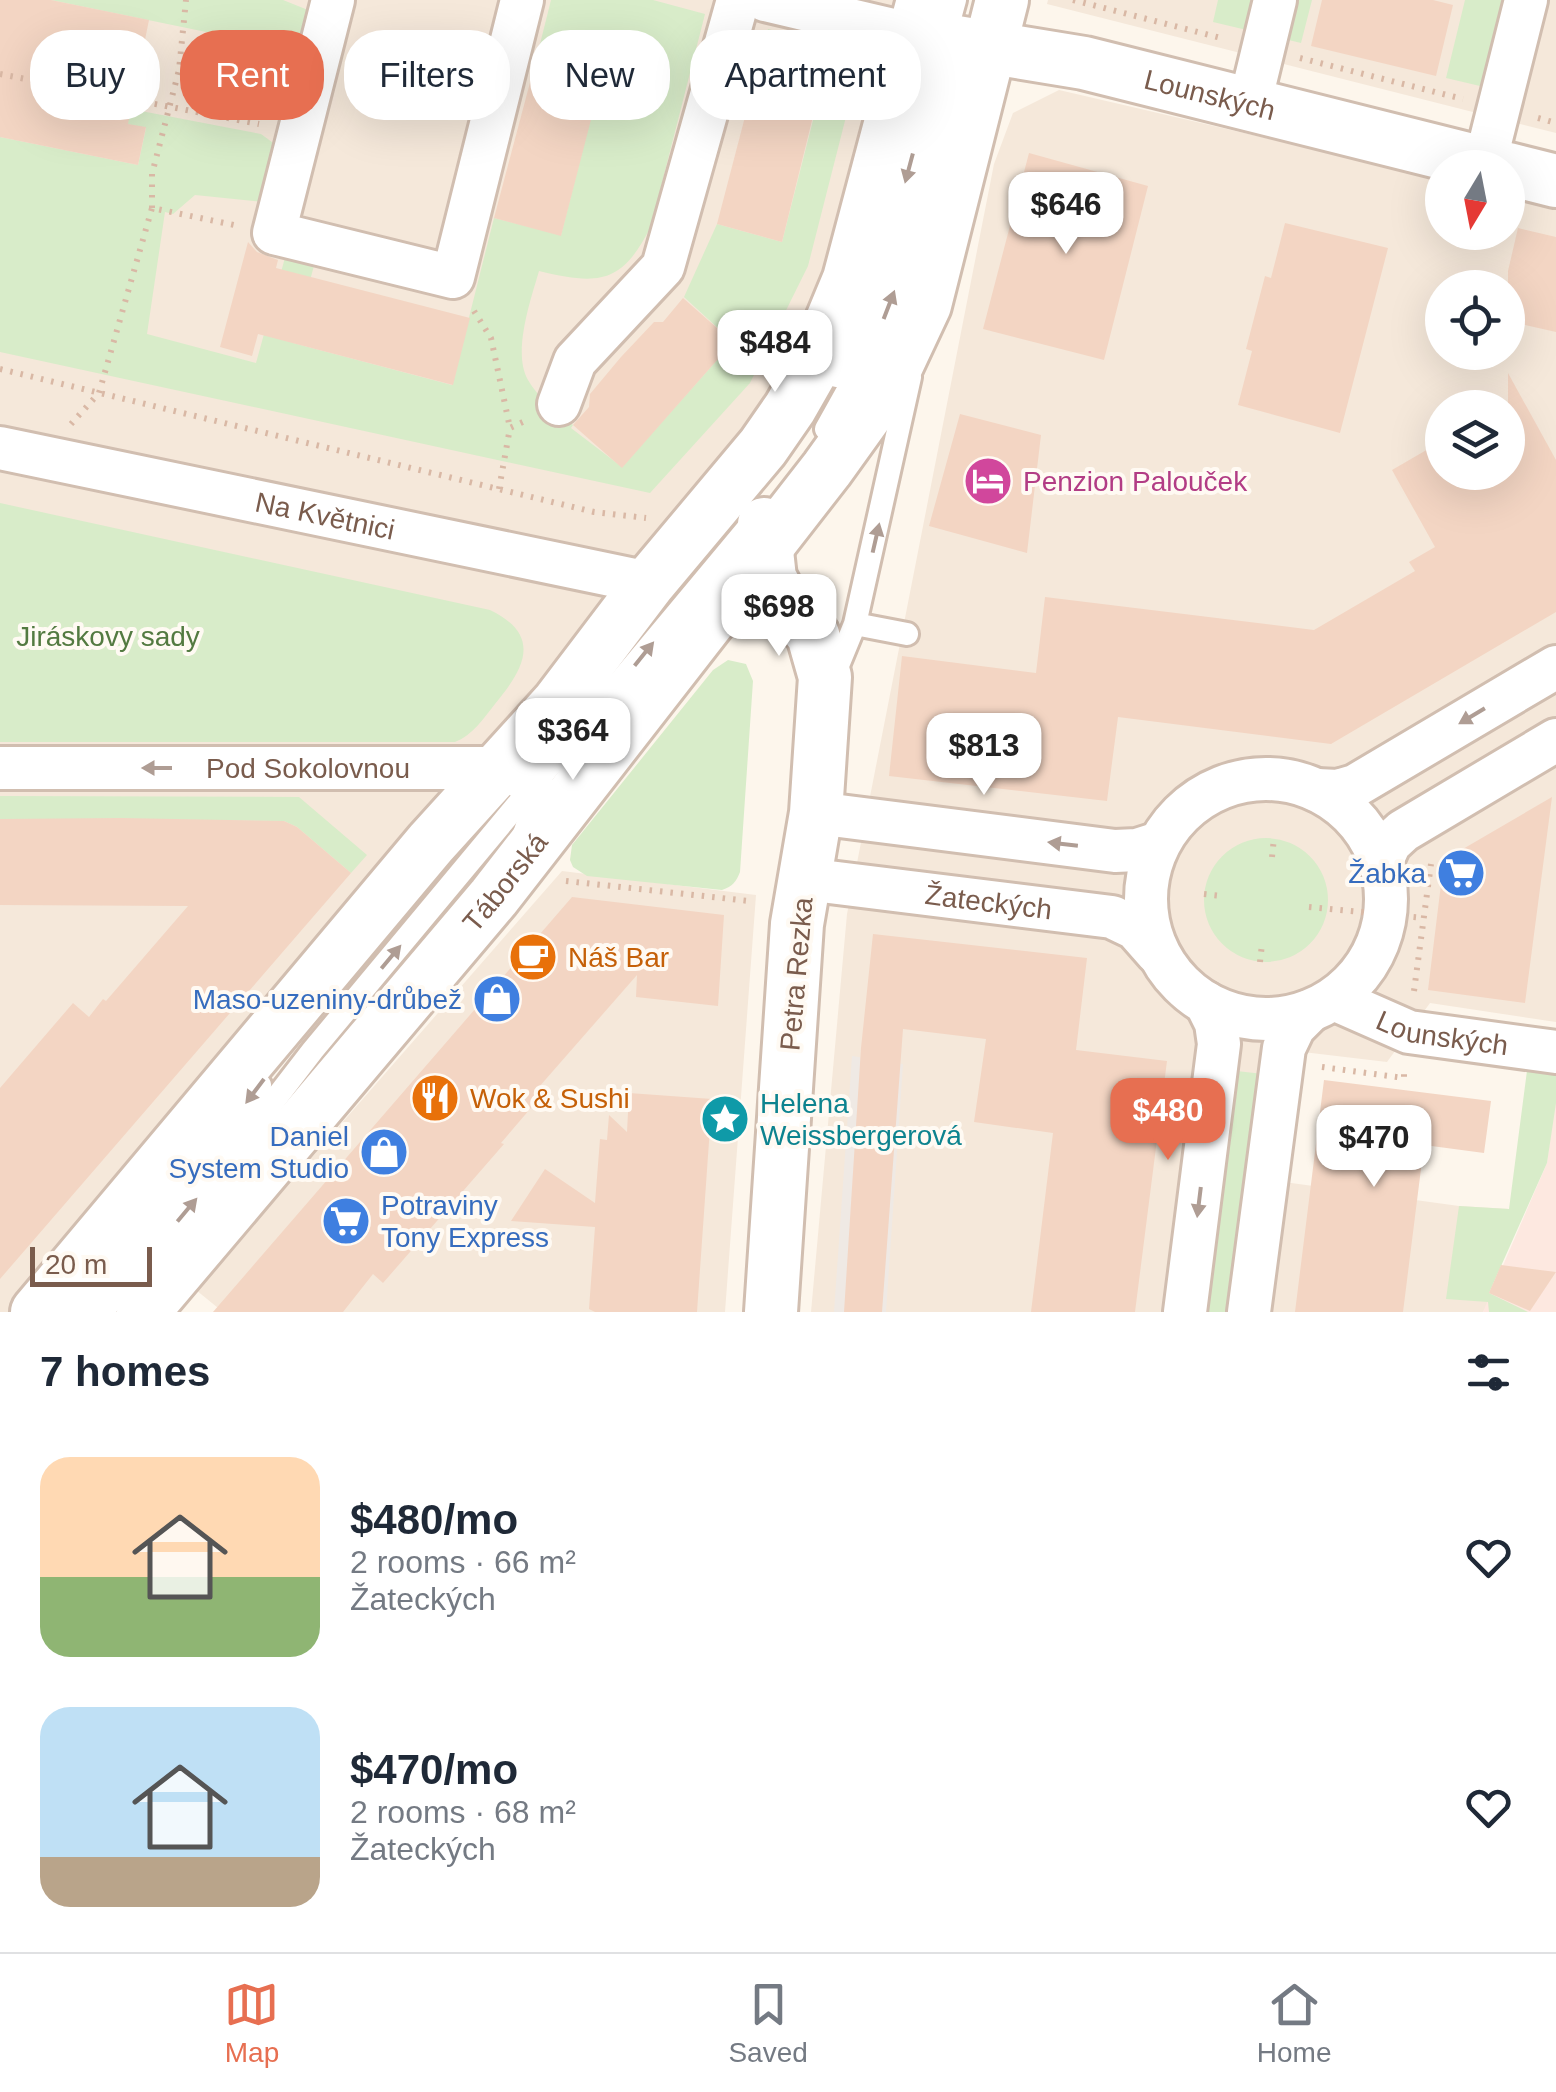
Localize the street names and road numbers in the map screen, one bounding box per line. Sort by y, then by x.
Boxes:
street label: Lounských [1141,64,1278,126]
street label: Na Květnici [252,486,397,546]
street label: Pod Sokolovnou [206,753,410,784]
street label: Táborská [457,827,554,938]
street label: Žateckých [923,879,1054,925]
street label: Petra Rezka [774,896,819,1052]
street label: Lounských [1372,1005,1510,1061]

